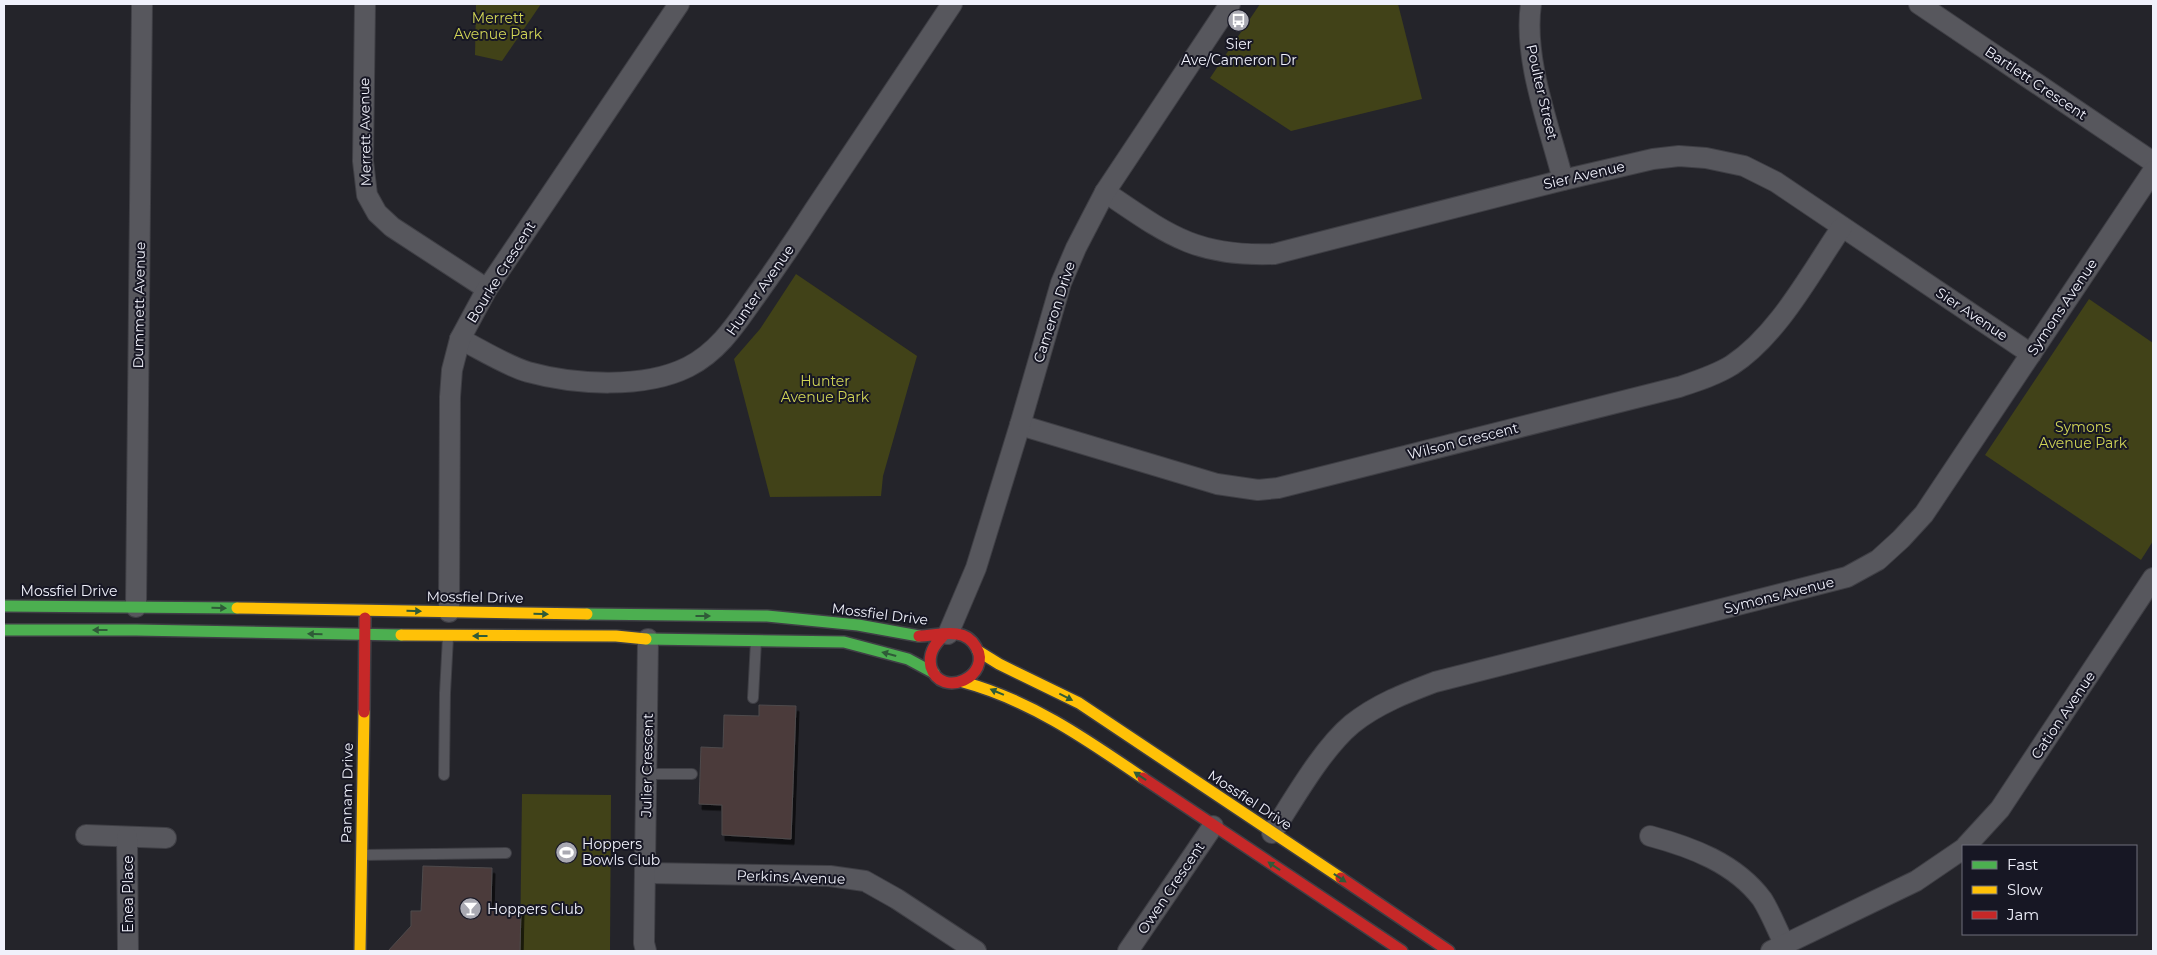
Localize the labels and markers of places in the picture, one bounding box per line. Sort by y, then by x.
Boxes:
bus stop icon: Sier Ave/Cameron Dr [1227,9,1251,33]
place label: Sier Ave/Cameron Dr [1181,35,1297,69]
place label: Hoppers Bowls Club [582,835,660,869]
sports icon: Hoppers Bowls Club [554,840,578,864]
bar icon: Hoppers Club [459,897,483,921]
place label: Hoppers Club [487,900,583,918]

